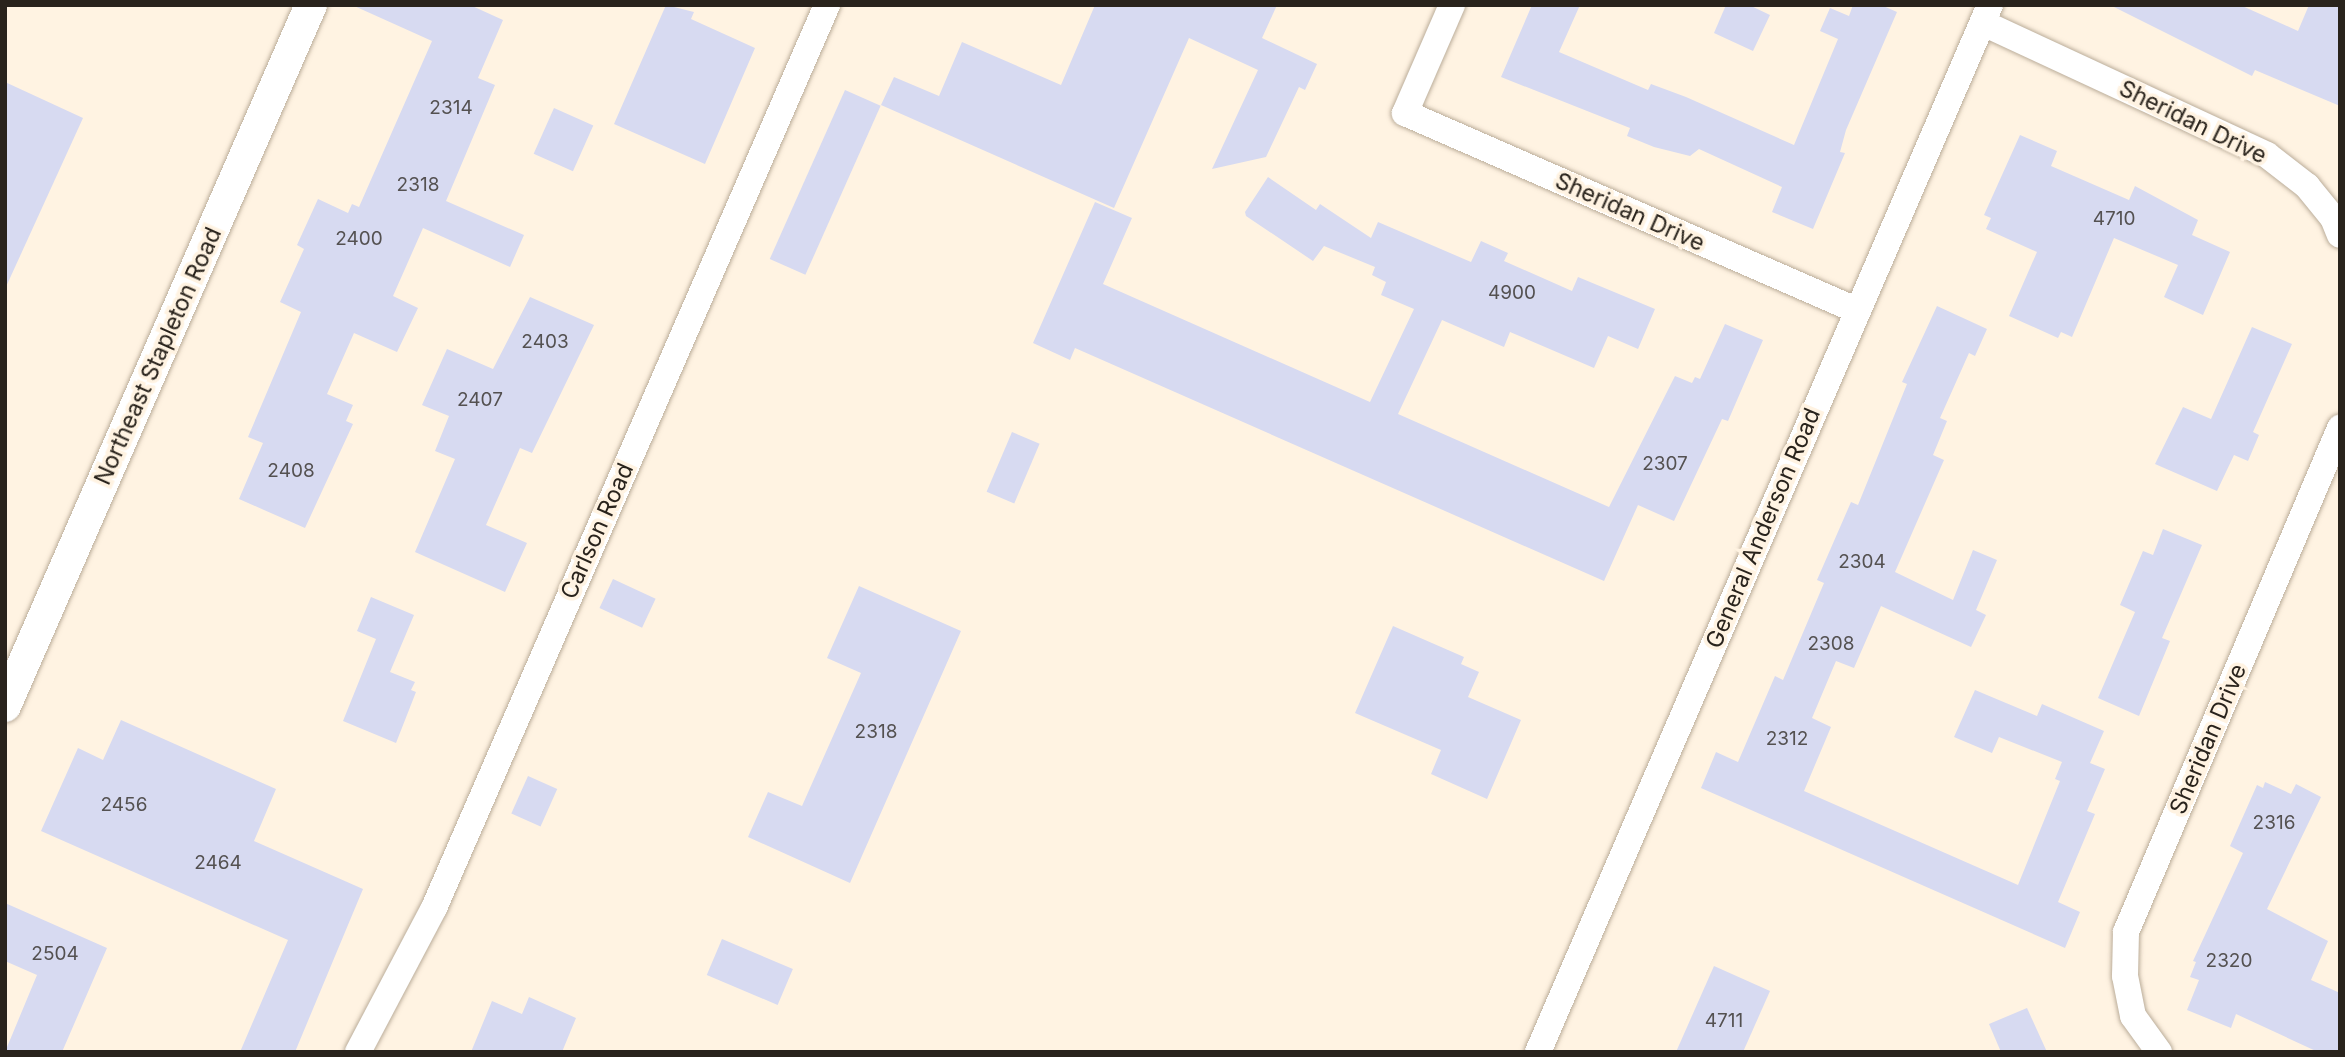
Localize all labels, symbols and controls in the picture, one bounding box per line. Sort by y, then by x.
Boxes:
street label: Sheridan Drive [2115,74,2271,170]
house number: 2314 [429,97,473,119]
street label: Sheridan Drive [1551,167,1709,257]
house number: 2318 [397,174,439,196]
house number: 4710 [2093,208,2135,230]
street label: Northeast Stapleton Road [89,223,227,489]
house number: 2400 [335,228,383,250]
house number: 4900 [1488,282,1536,304]
house number: 2403 [521,331,569,353]
house number: 2407 [457,389,503,411]
street label: General Anderson Road [1700,404,1826,652]
house number: 2307 [1642,453,1688,475]
street label: Carlson Road [555,459,639,603]
house number: 2408 [267,460,315,482]
house number: 2304 [1838,551,1886,573]
house number: 2308 [1807,633,1855,655]
street label: Sheridan Drive [2164,660,2252,818]
house number: 2318 [855,721,897,743]
house number: 2312 [1766,728,1808,750]
house number: 2456 [101,794,147,816]
house number: 2316 [2253,812,2295,834]
house number: 2464 [194,852,242,874]
house number: 2504 [31,943,79,965]
house number: 2320 [2206,950,2252,972]
house number: 4711 [1705,1010,1743,1032]

